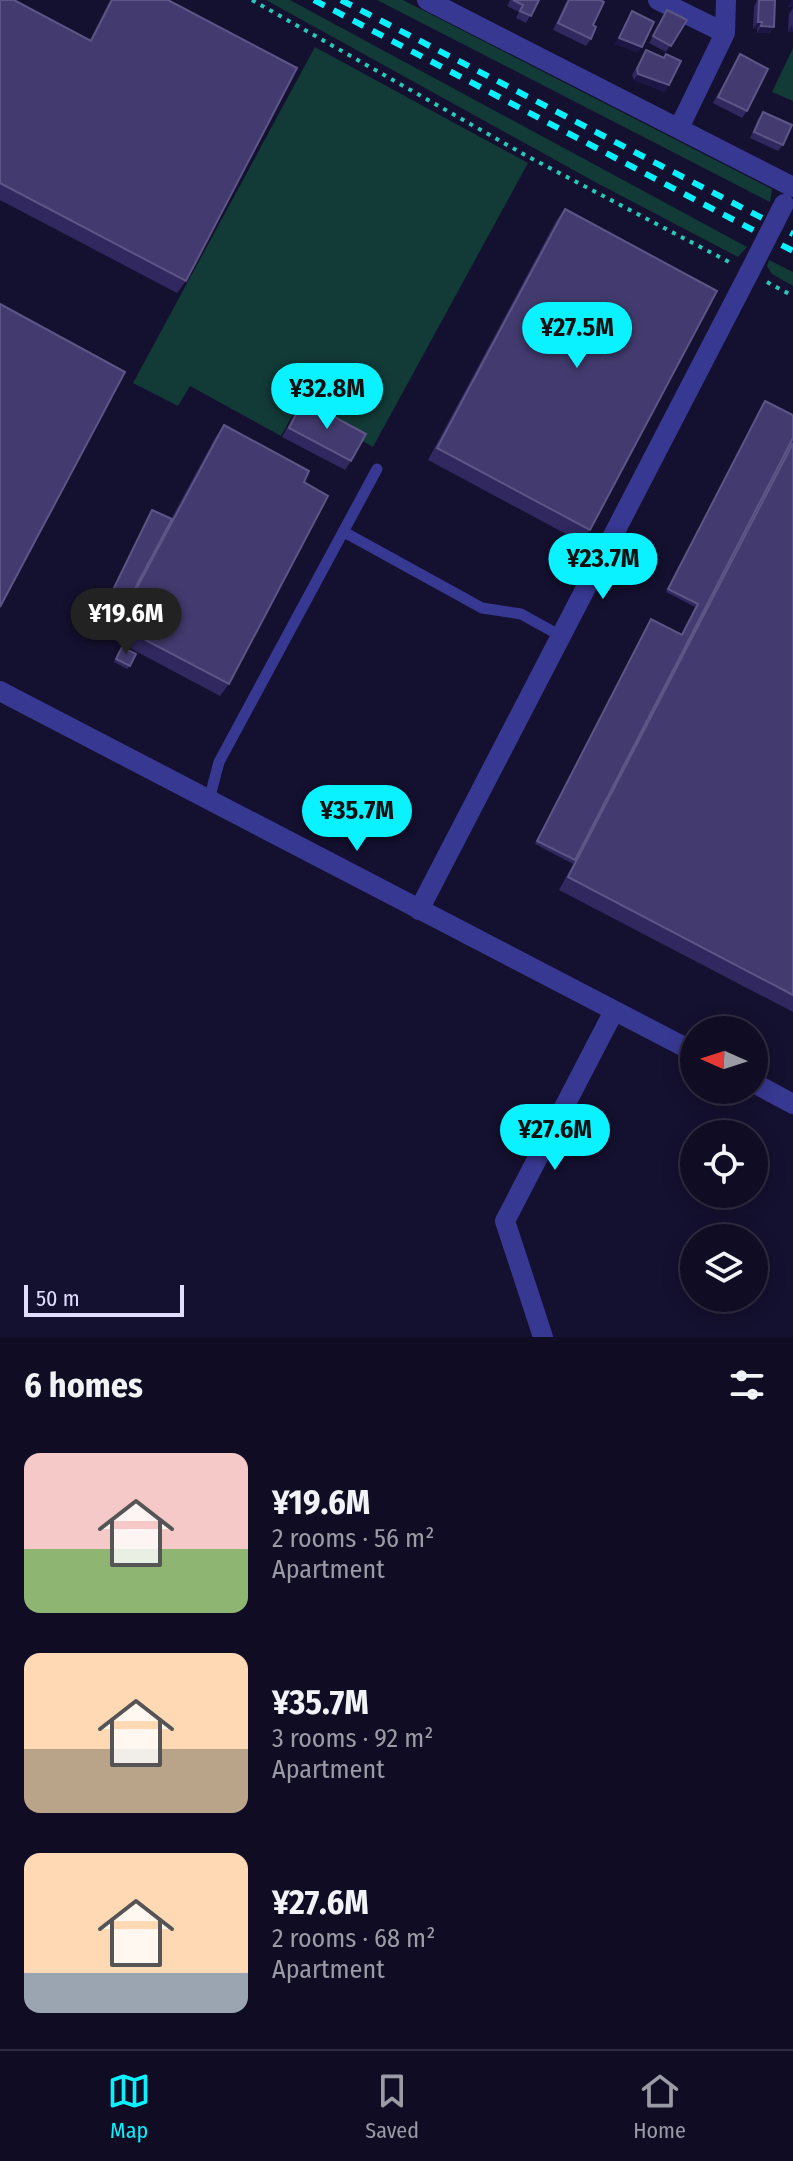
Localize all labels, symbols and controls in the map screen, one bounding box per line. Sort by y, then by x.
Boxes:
pin: ¥27.5M [512,302,642,370]
text: ¥27.5M [540,312,614,343]
pin: ¥32.8M [262,363,392,431]
text: ¥32.8M [289,373,365,404]
pin: ¥23.7M [538,533,668,601]
text: ¥23.7M [566,543,640,574]
pin: ¥19.6M [61,588,191,656]
text: ¥19.6M [88,598,164,629]
pin: ¥35.7M [292,785,422,853]
text: ¥35.7M [320,795,394,826]
north arrow [680,1016,768,1104]
map controls [680,1016,768,1312]
pin: ¥27.6M [490,1104,620,1172]
text: ¥27.6M [518,1114,592,1145]
button: locate [680,1120,768,1208]
button: layers [680,1224,768,1312]
scale bar [24,1281,184,1317]
text: 50 m [36,1285,80,1312]
icon: filters [725,1363,769,1407]
text: 6 homes [24,1365,143,1406]
text: ¥19.6M [272,1482,370,1523]
icon: home [88,1485,184,1581]
text: 2 rooms · 56 m² [272,1523,434,1554]
text: Apartment [272,1554,385,1585]
text: ¥35.7M [272,1682,369,1723]
icon: home [88,1685,184,1781]
text: 3 rooms · 92 m² [272,1723,433,1754]
text: Apartment [272,1754,385,1785]
text: ¥27.6M [272,1882,369,1923]
icon: home [88,1885,184,1981]
text: 2 rooms · 68 m² [272,1923,435,1954]
text: Apartment [272,1954,385,1985]
tab: Map [107,2069,151,2144]
tab: Saved [365,2069,419,2144]
tab: Home [633,2069,686,2144]

